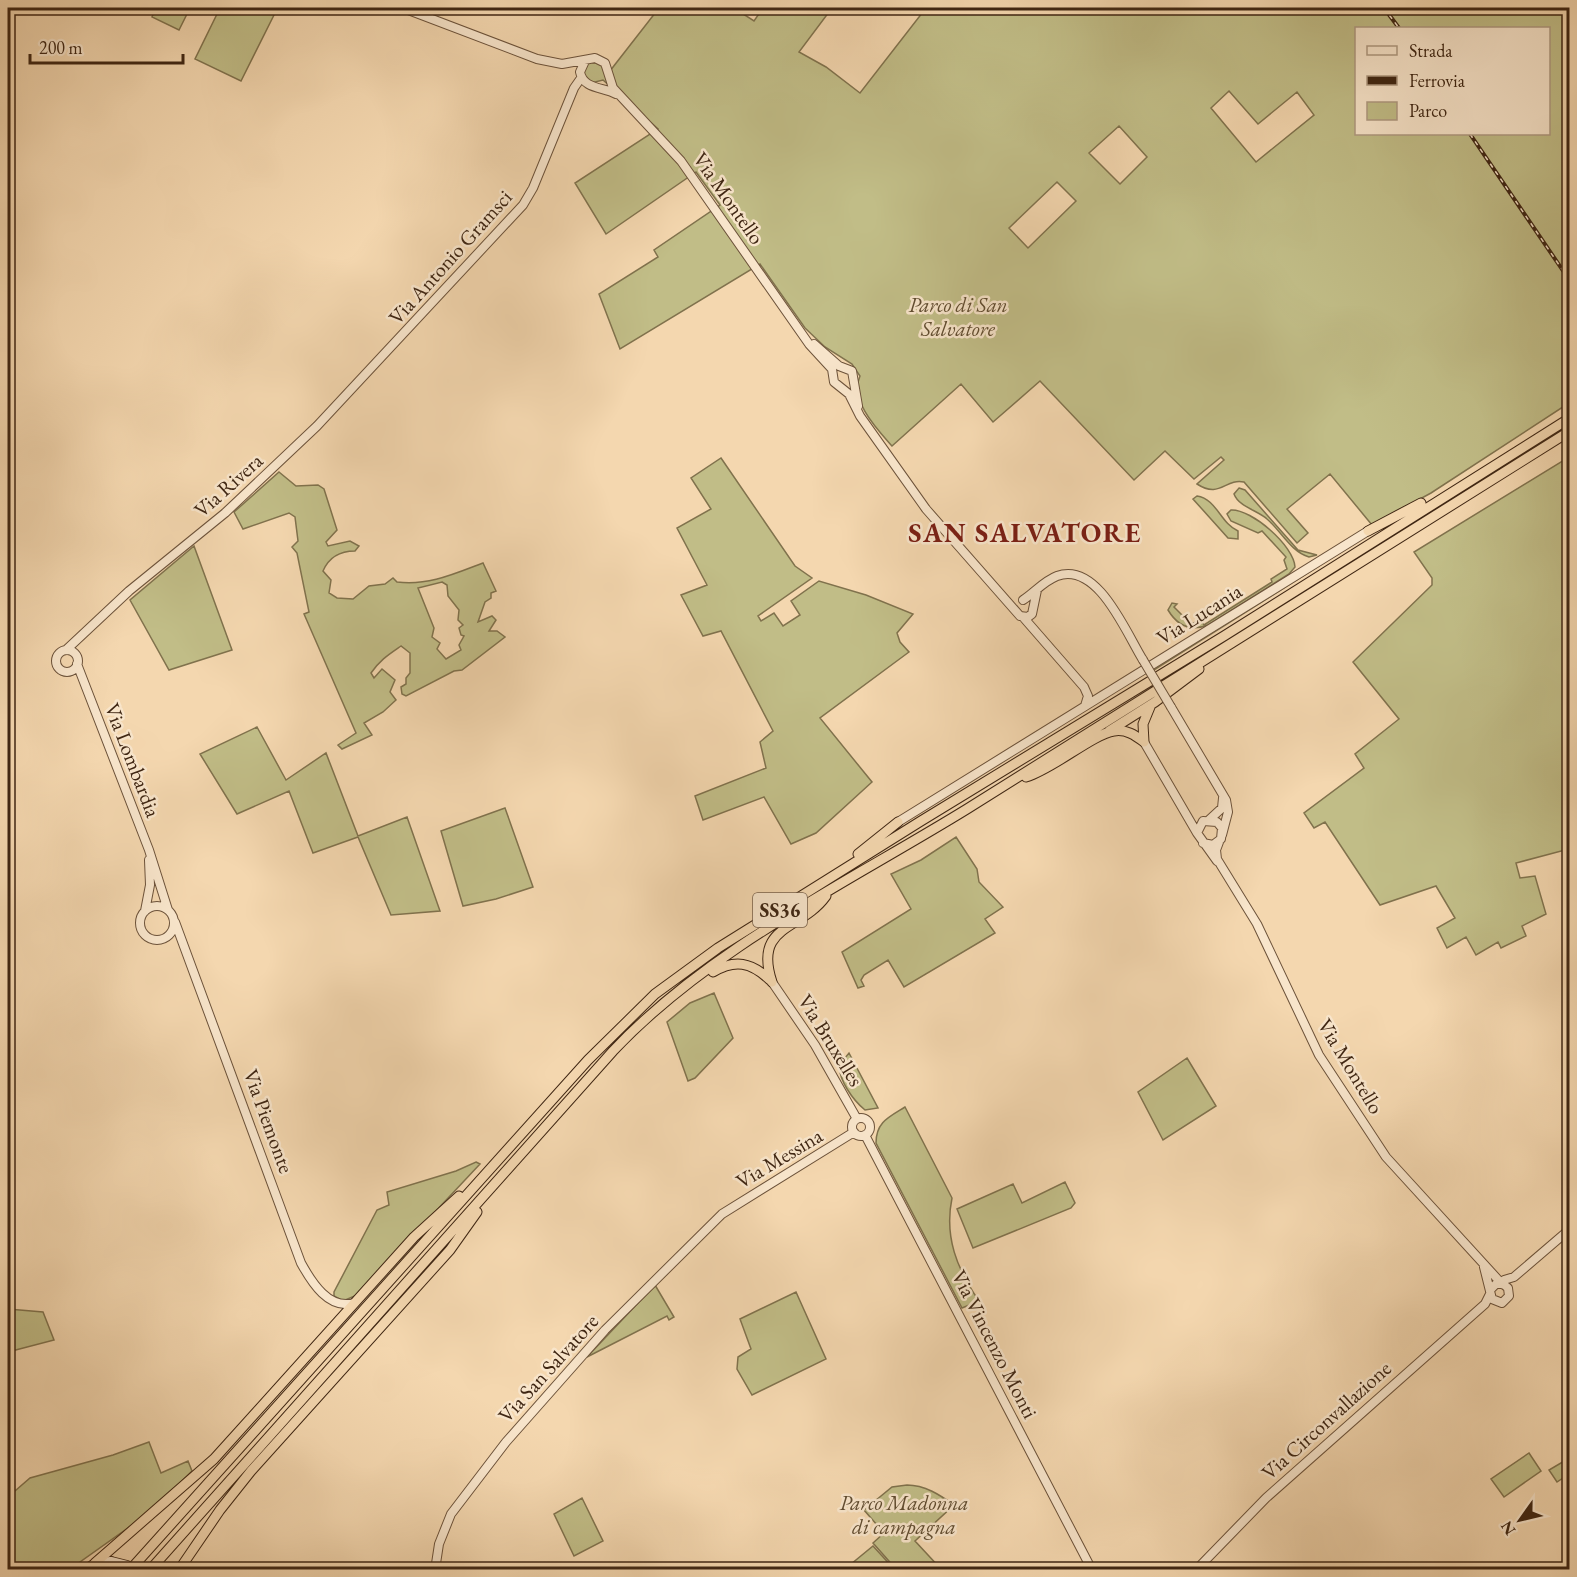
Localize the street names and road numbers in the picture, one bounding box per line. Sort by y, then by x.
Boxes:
street label: Via Montello [687,147,771,249]
street label: Via Antonio Gramsci [382,184,518,330]
street label: Via Rivera [188,447,269,523]
street label: Via Lucania [1151,577,1247,651]
street label: Via Lombardia [99,699,167,822]
road number: SS36 [753,893,807,927]
street label: Via Bruxelles [792,989,870,1091]
street label: Via Montello [1312,1013,1390,1119]
street label: Via Piemonte [238,1065,300,1177]
street label: Via Messina [731,1121,828,1194]
street label: Via Vincenzo Monti [946,1265,1044,1423]
street label: Via San Salvatore [492,1308,604,1428]
street label: Via Circonvallazione [1255,1355,1397,1485]

